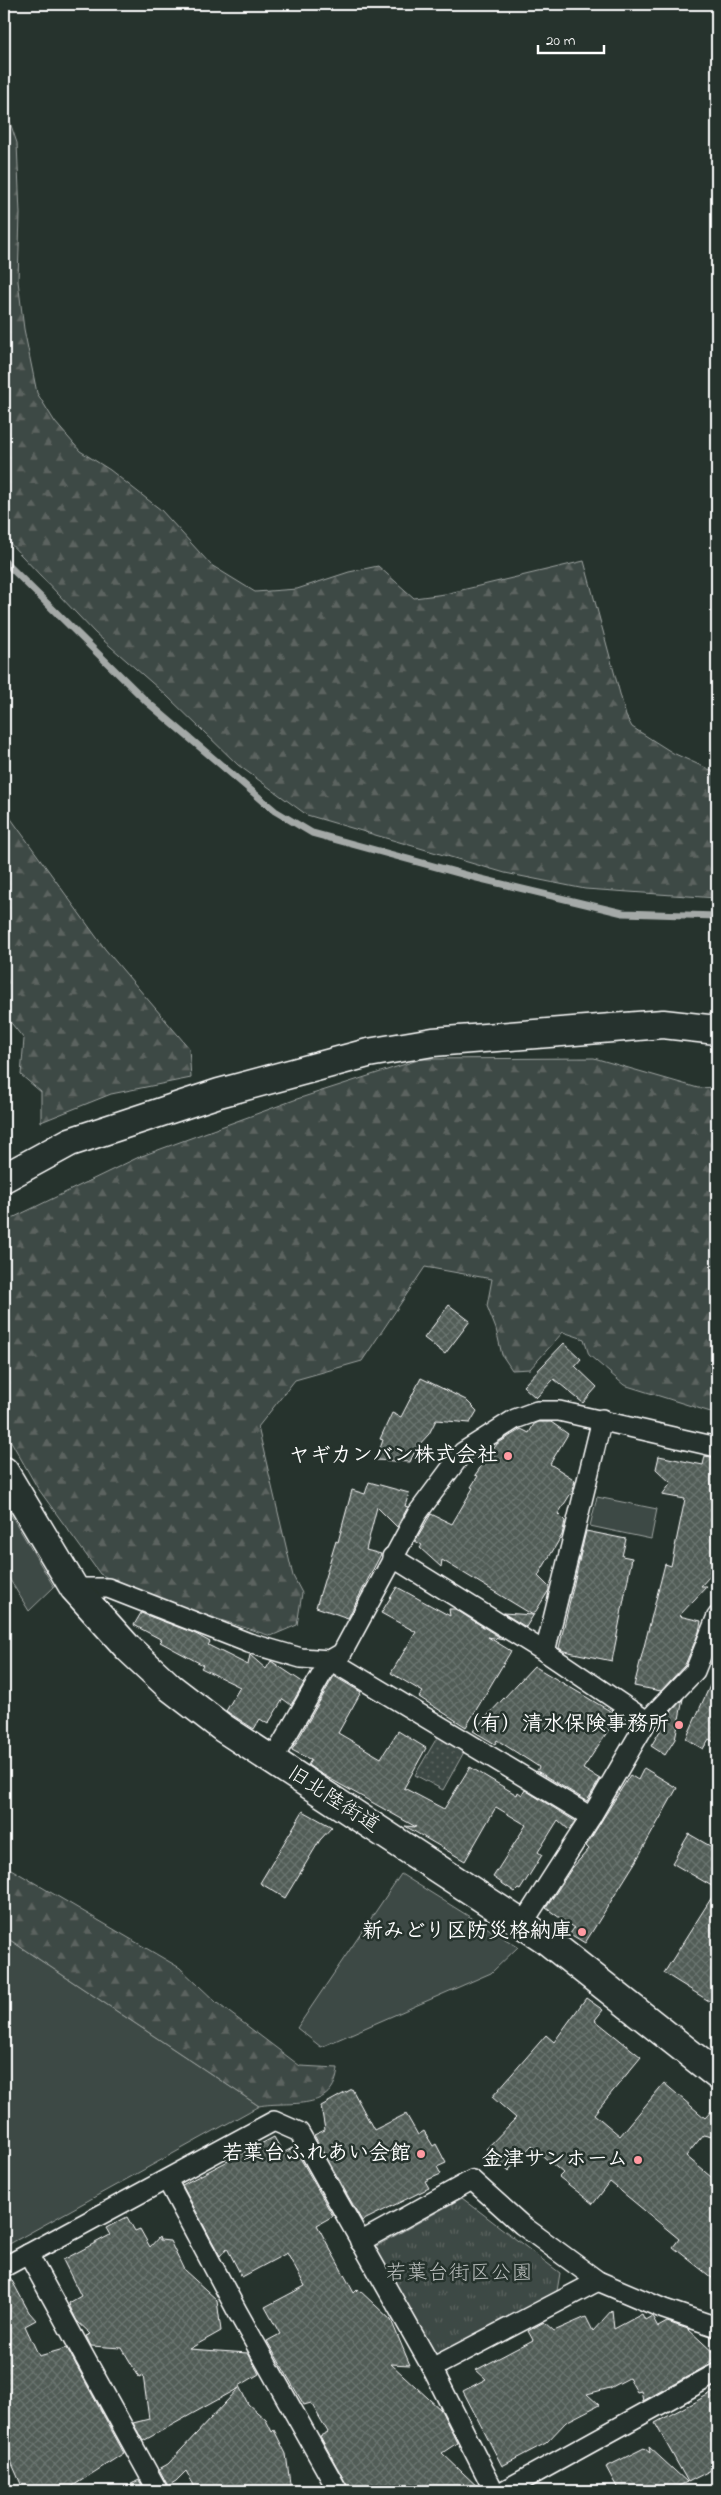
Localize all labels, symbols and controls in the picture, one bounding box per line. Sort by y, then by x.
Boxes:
scale bar [538,22,605,54]
text: 20 m [546,30,576,52]
place label: ヤギカンバン株式会社 [289,1441,498,1471]
marker: ヤギカンバン株式会社 [502,1450,514,1462]
place label: （有）清水保険事務所 [459,1710,669,1740]
marker: （有）清水保険事務所 [673,1719,685,1731]
street label: 旧北陸街道 [281,1759,385,1841]
place label: 新みどり区防災格納庫 [362,1917,572,1947]
marker: 新みどり区防災格納庫 [576,1926,588,1938]
place label: 若葉台ふれあい会館 [222,2139,411,2169]
place label: 金津サンホーム [482,2145,628,2175]
marker: 若葉台ふれあい会館 [415,2148,427,2160]
marker: 金津サンホーム [632,2154,644,2166]
park label: 若葉台街区公園 [386,2259,533,2289]

